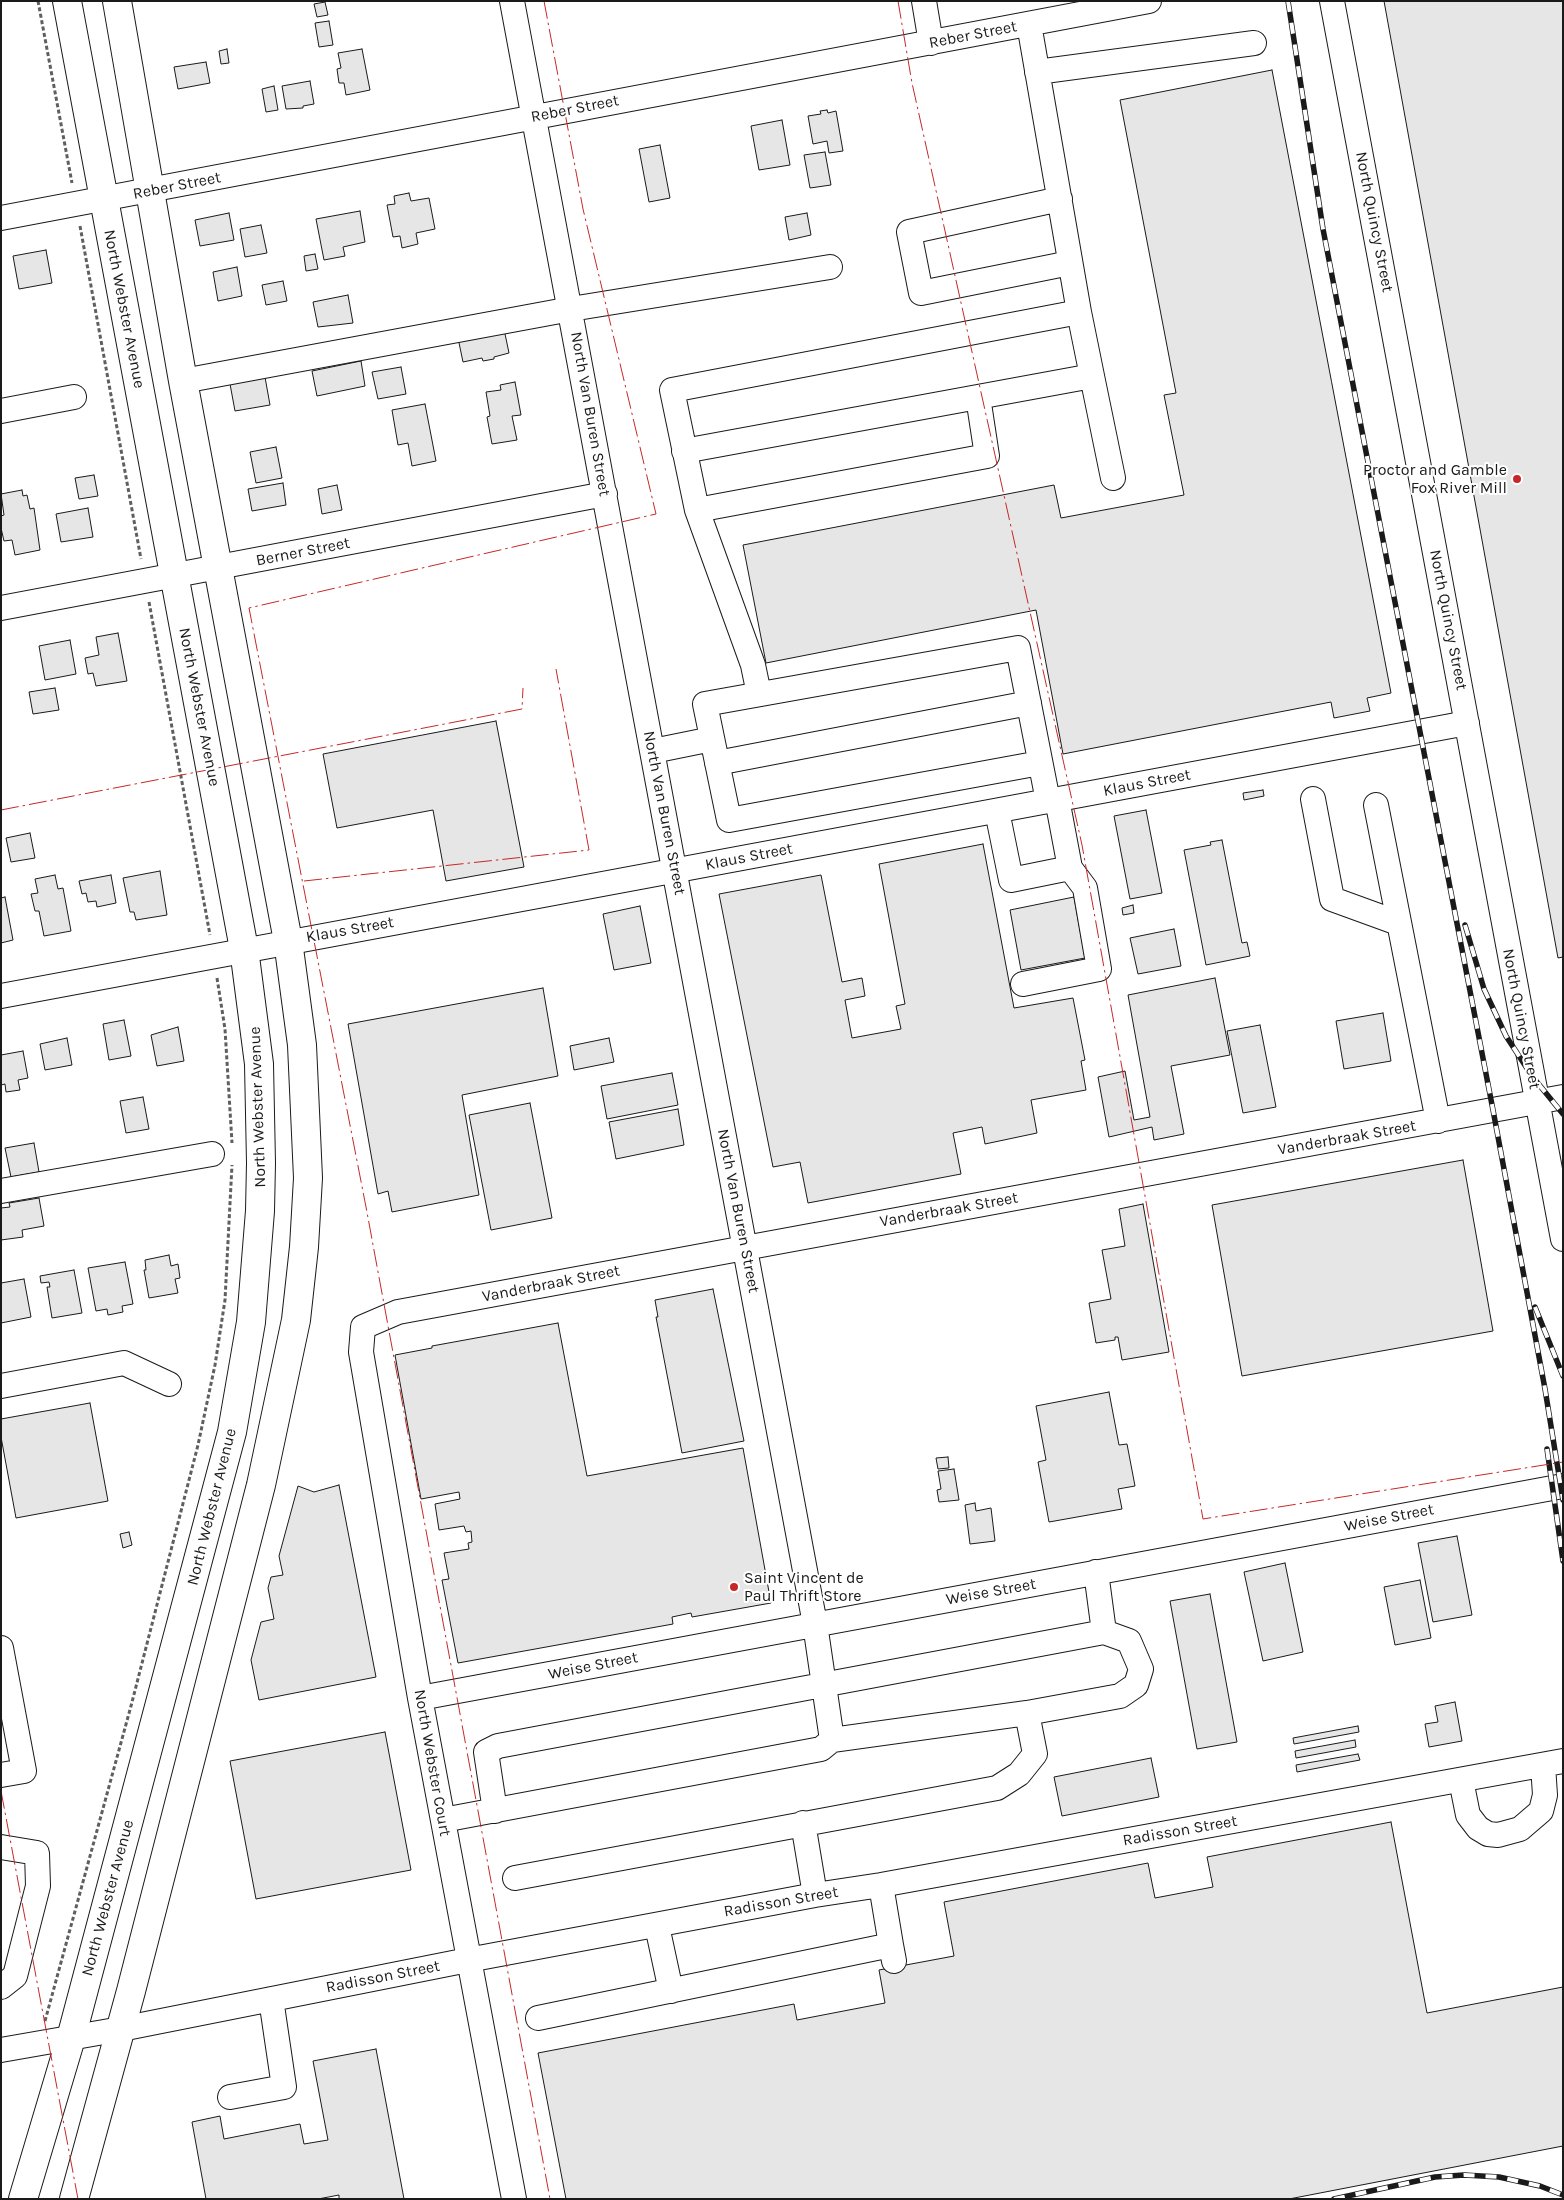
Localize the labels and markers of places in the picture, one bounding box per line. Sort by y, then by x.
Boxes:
place label: Proctor and Gamble Fox River Mill [1363,460,1507,498]
marker: Proctor and Gamble Fox River Mill [1511,473,1523,485]
place label: Saint Vincent de Paul Thrift Store [744,1568,864,1606]
marker: Saint Vincent de Paul Thrift Store [728,1581,740,1593]

